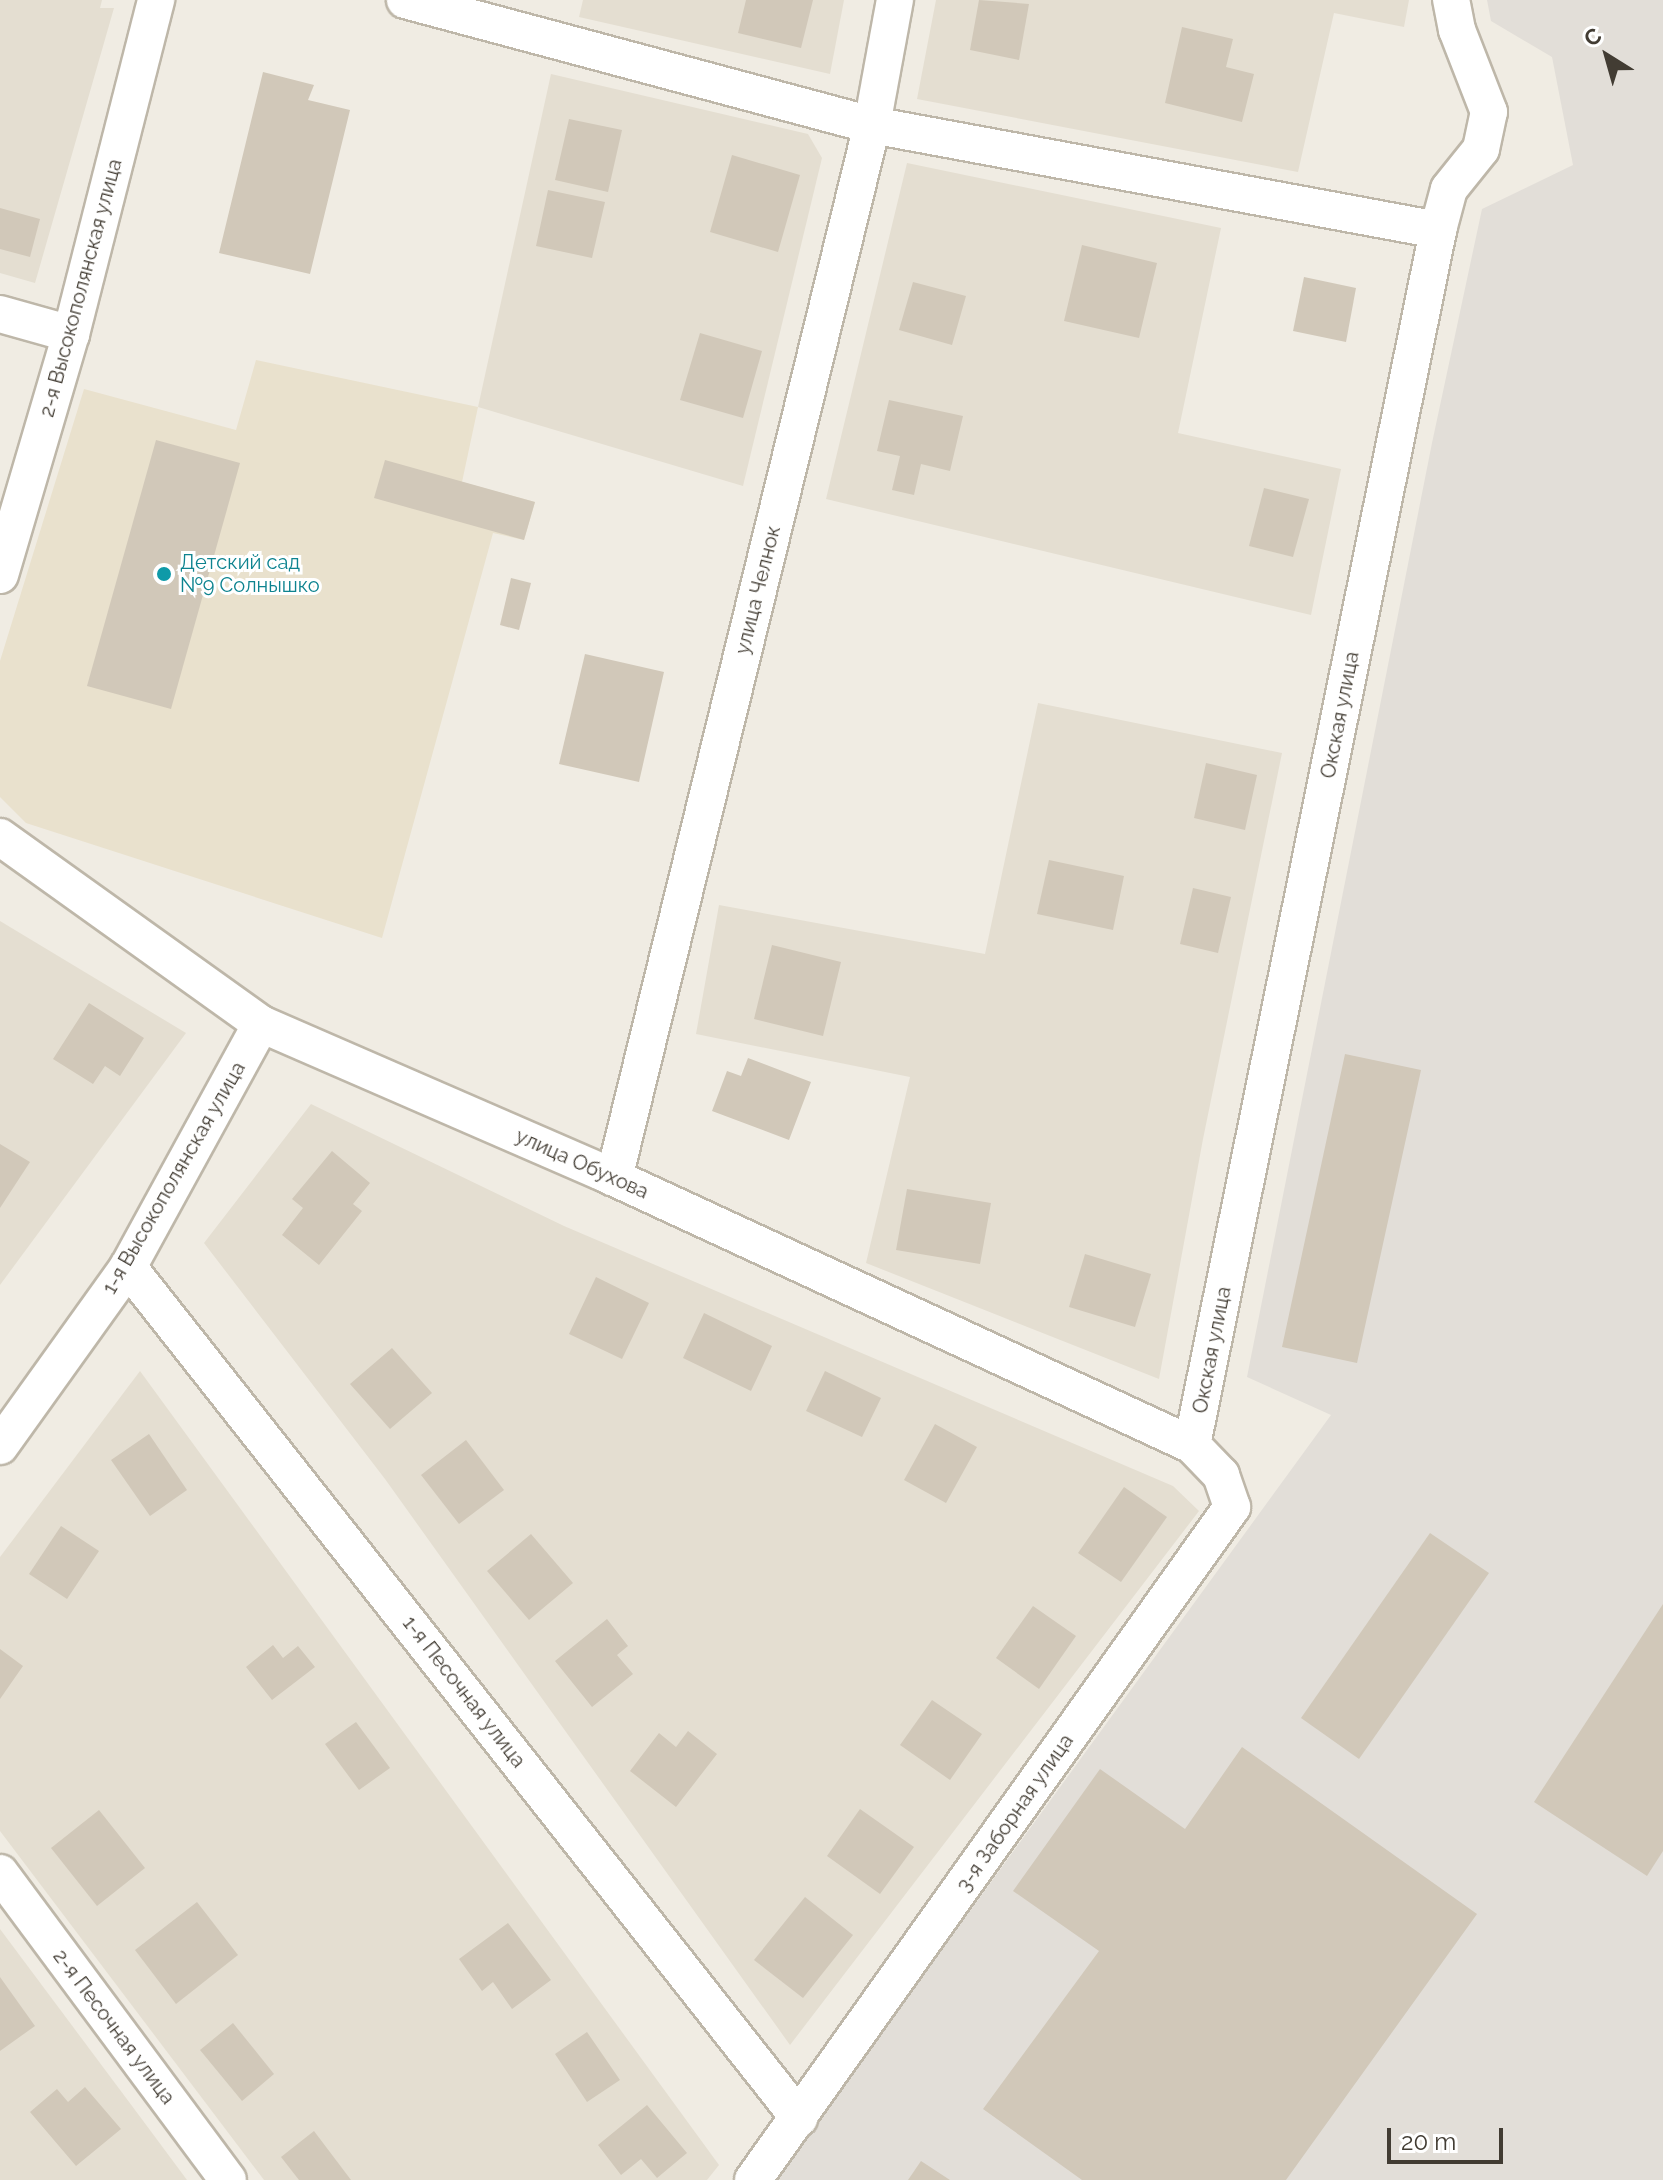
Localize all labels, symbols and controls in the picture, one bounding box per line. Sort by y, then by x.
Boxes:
north arrow [1567,16,1647,96]
text: С [1579,22,1606,52]
street label: 2-я Высокополянская улица [35,156,127,420]
street label: улица Челнок [730,523,786,657]
place label: Детский сад №9 Солнышко [180,550,320,597]
marker: Детский сад №9 Солнышко [155,565,173,583]
street label: Окская улица [1316,649,1364,781]
street label: 1-я Высокополянская улица [97,1057,251,1299]
street label: улица Обухова [512,1124,652,1204]
street label: Окская улица [1188,1284,1236,1416]
street label: 1-я Песочная улица [397,1611,531,1773]
street label: 3-я Заборная улица [951,1729,1079,1897]
street label: 2-я Песочная улица [48,1945,180,2109]
scale bar [1391,2112,1507,2162]
text: 20 m [1401,2127,1456,2156]

